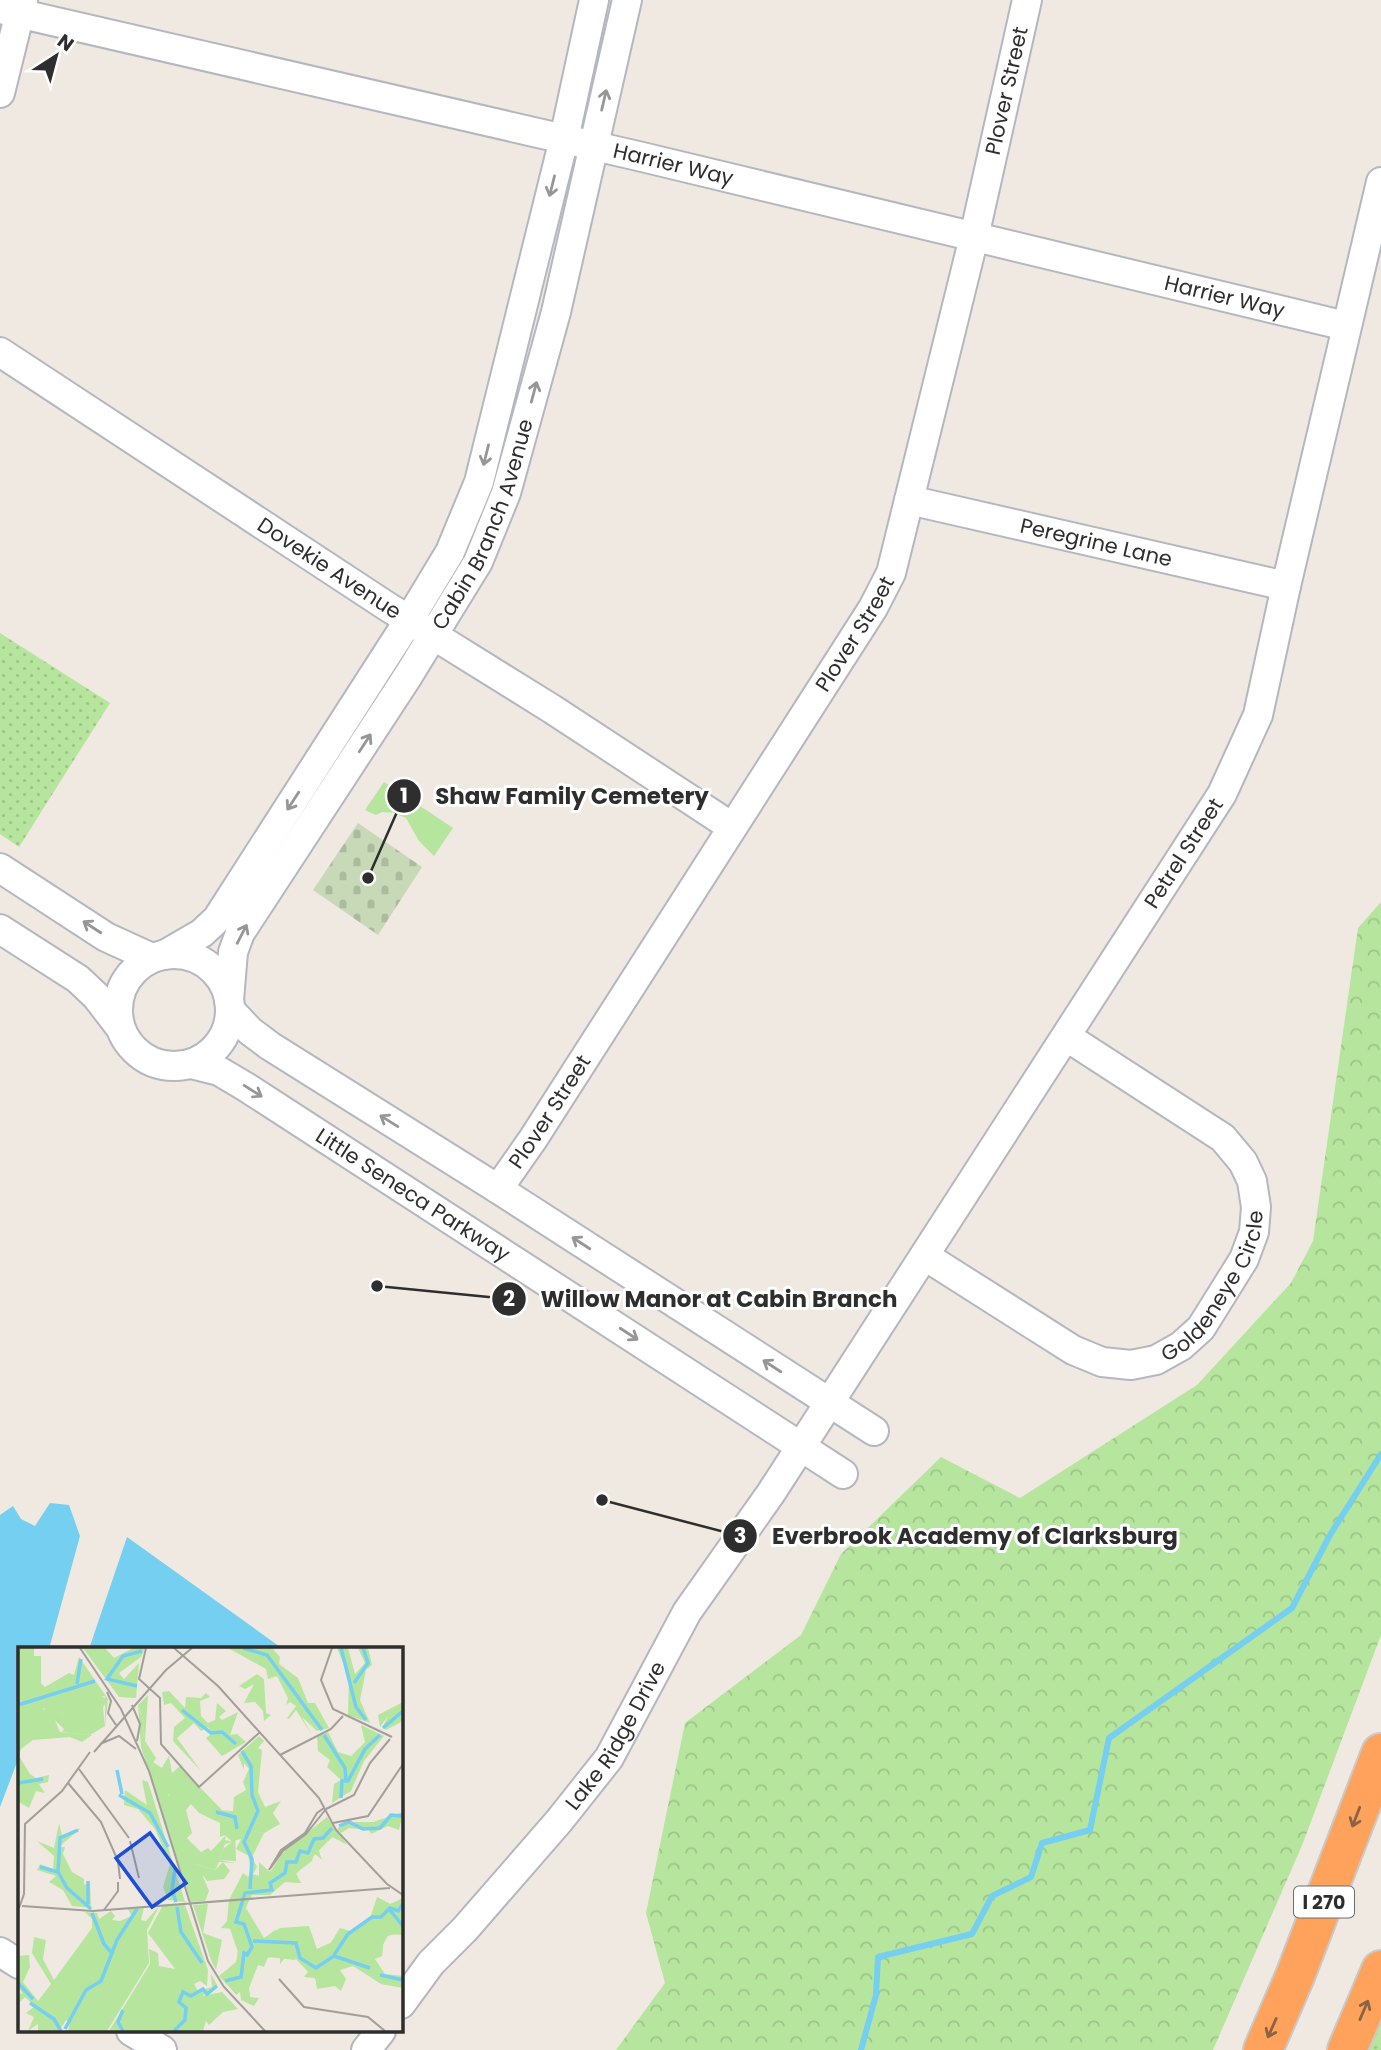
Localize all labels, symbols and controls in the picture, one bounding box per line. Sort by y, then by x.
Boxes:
north arrow [21,21,91,91]
street label: Plover Street [978,24,1035,157]
text: N [52,28,79,58]
one-way arrow [598,89,612,112]
street label: Harrier Way [610,136,737,192]
one-way arrow [545,174,558,197]
street label: Harrier Way [1162,268,1288,325]
one-way arrow [528,382,541,404]
street label: Cabin Branch Avenue [425,415,540,635]
one-way arrow [479,443,492,465]
street label: Dovekie Avenue [252,510,407,626]
street label: Peregrine Lane [1017,511,1175,574]
street label: Plover Street [808,571,901,697]
one-way arrow [358,733,372,753]
callout: Shaw Family Cemetery [386,774,723,818]
text: Shaw Family Cemetery [435,780,709,812]
text: 1 [400,781,408,810]
one-way arrow [285,791,300,810]
street label: Petrel Street [1137,792,1230,914]
one-way arrow [82,920,102,934]
one-way arrow [235,924,249,945]
street label: Plover Street [502,1049,597,1174]
one-way arrow [243,1084,262,1099]
one-way arrow [379,1113,399,1127]
street label: Little Seneca Parkway [310,1121,516,1268]
street label: Goldeneye Circle [1156,1209,1270,1368]
one-way arrow [572,1235,591,1250]
callout: Willow Manor at Cabin Branch [492,1277,912,1321]
text: Willow Manor at Cabin Branch [541,1283,897,1315]
text: 2 [503,1284,515,1313]
one-way arrow [619,1327,639,1341]
one-way arrow [763,1359,782,1373]
callout: Everbrook Academy of Clarksburg [723,1514,1192,1558]
text: Everbrook Academy of Clarksburg [772,1520,1178,1552]
text: 3 [734,1521,746,1550]
inset map [18,1647,402,2032]
street label: Lake Ridge Drive [558,1656,672,1816]
one-way arrow [1349,1805,1362,1827]
road number: I 270 [1294,1886,1354,1918]
one-way arrow [1358,2000,1371,2021]
one-way arrow [1265,2017,1278,2038]

